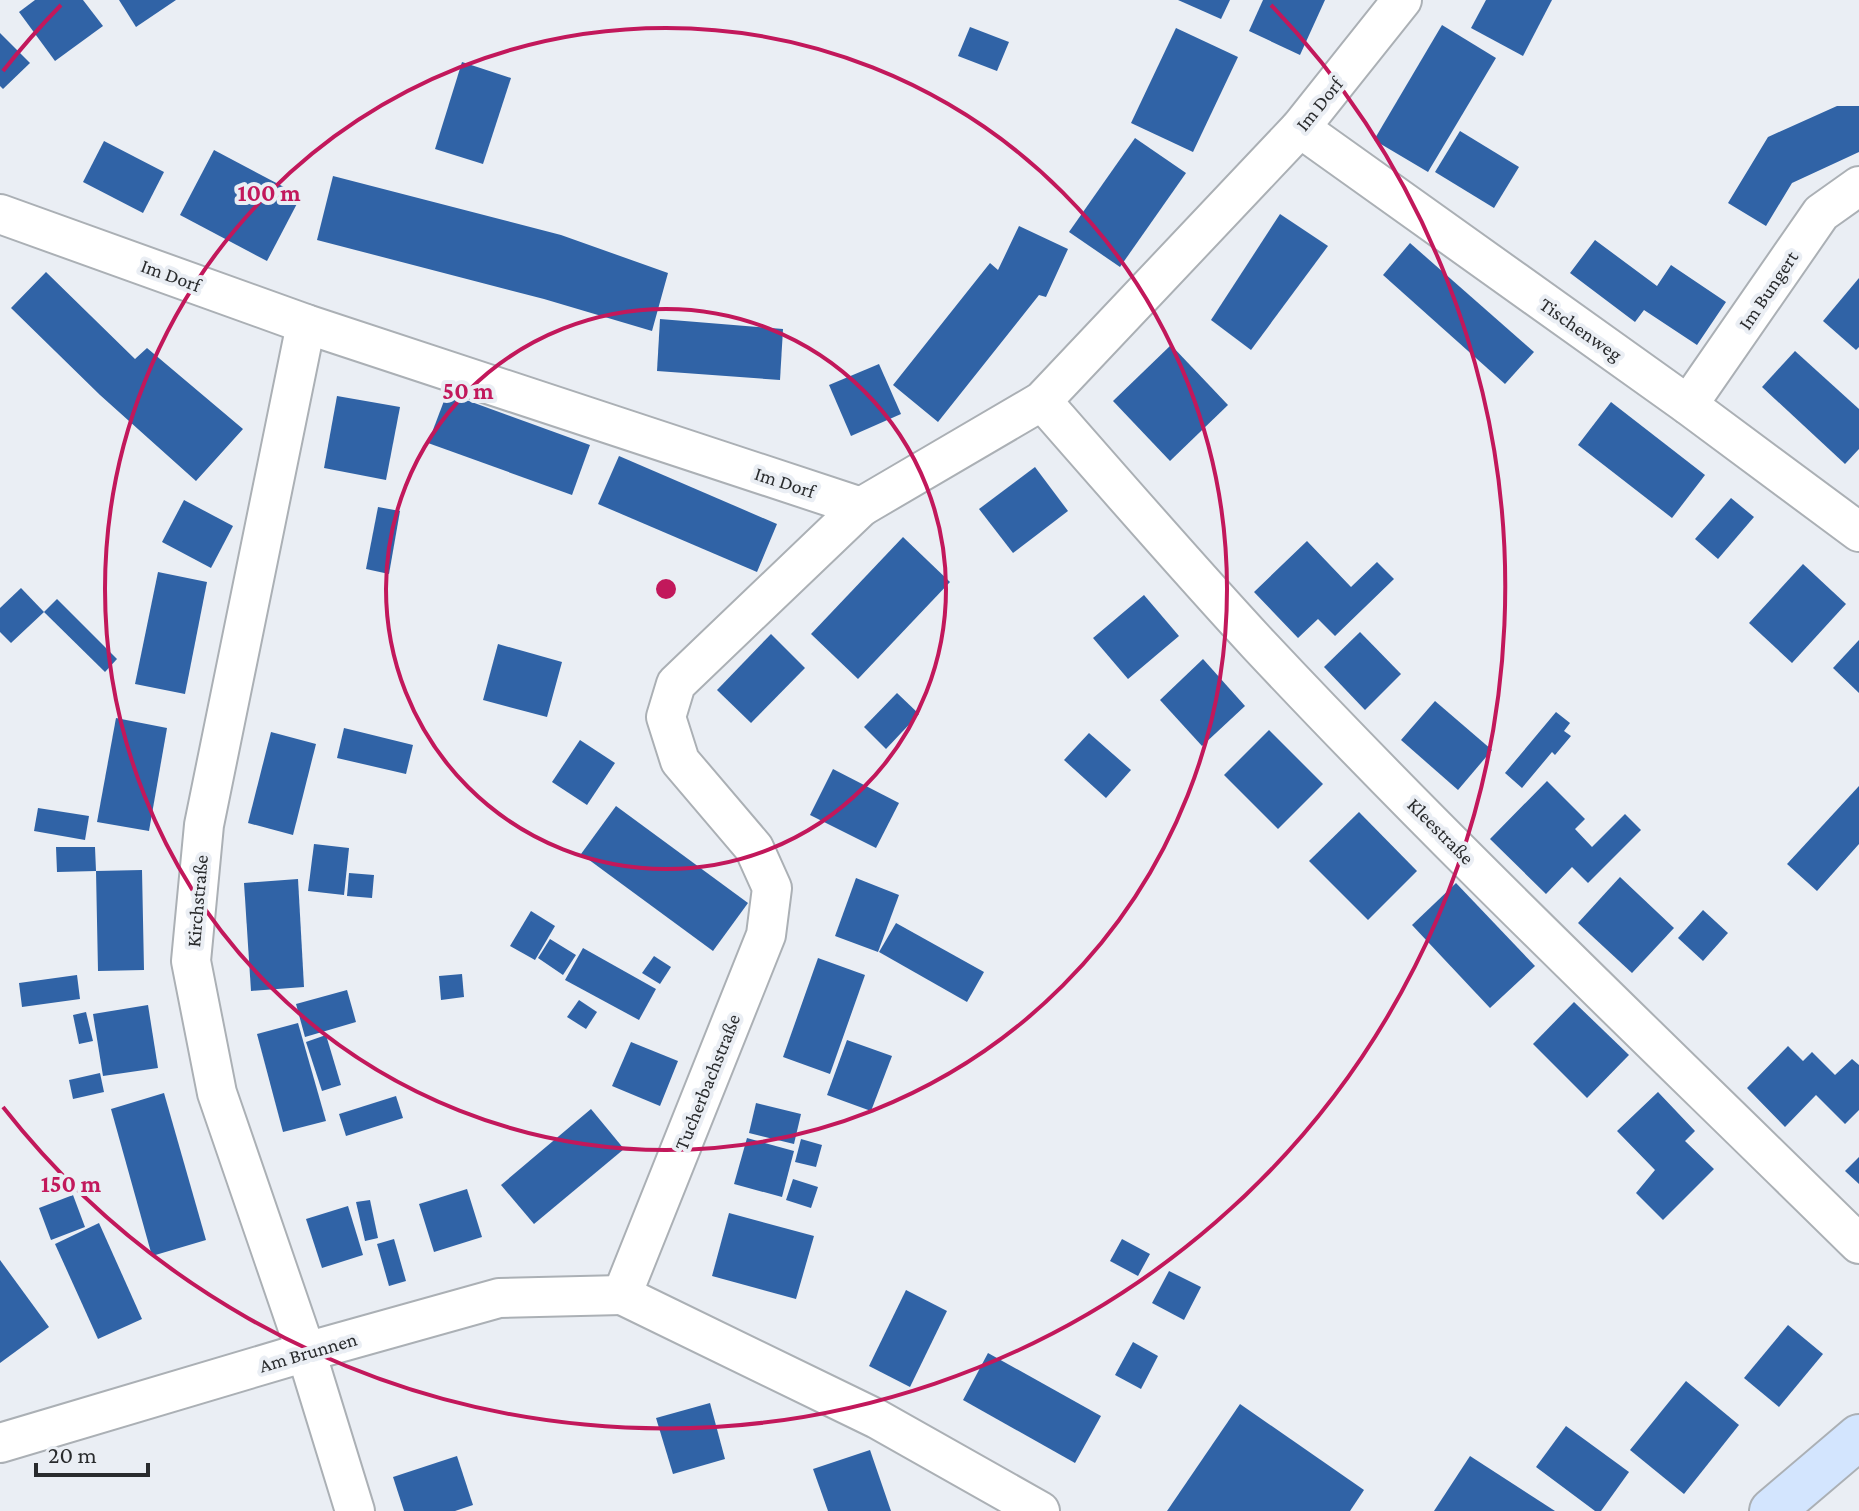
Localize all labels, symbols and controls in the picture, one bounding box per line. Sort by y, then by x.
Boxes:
street label: Im Dorf [1291,72,1348,135]
text: 100 m [237,179,301,206]
street label: Im Bungert [1734,246,1803,334]
street label: Im Dorf [138,254,205,296]
street label: Tischenweg [1535,293,1627,366]
text: 50 m [442,377,494,404]
street label: Im Dorf [752,462,819,502]
centre of rings [652,575,680,603]
street label: Kleestraße [1403,793,1479,869]
street label: Kirchstraße [182,854,212,948]
street label: Tucherbachstraße [670,1010,744,1153]
text: 150 m [41,1170,102,1197]
street label: Am Brunnen [256,1327,360,1376]
scale bar [36,1427,148,1477]
text: 20 m [48,1441,97,1468]

